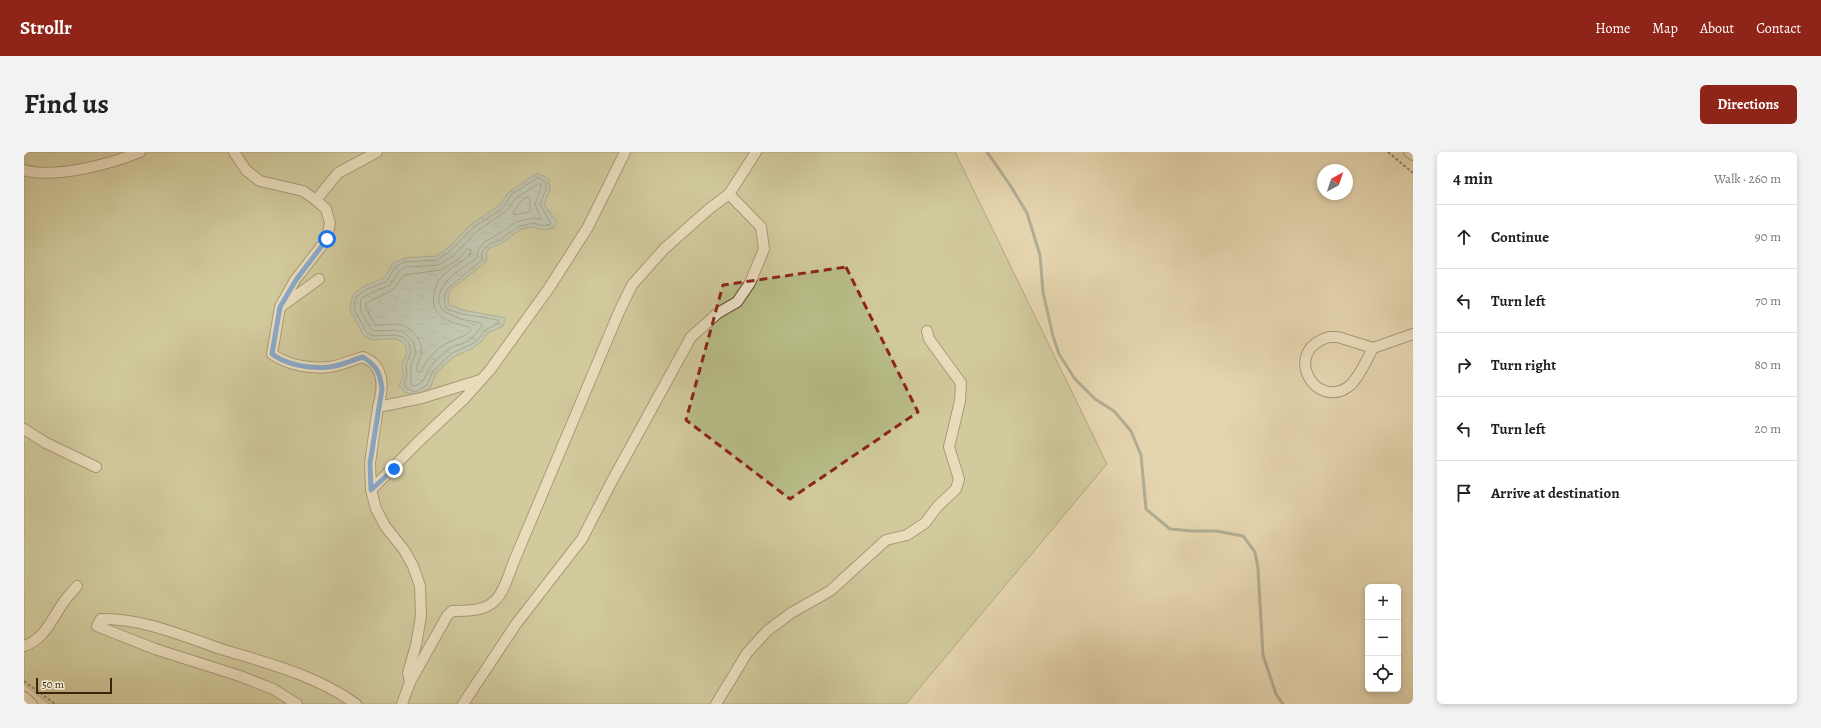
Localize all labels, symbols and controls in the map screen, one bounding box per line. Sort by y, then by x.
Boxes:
text: Strollr [20,15,72,41]
text: Home [1595,19,1630,38]
text: Map [1652,19,1678,38]
text: About [1700,19,1734,38]
text: Contact [1756,19,1801,38]
text: Find us [24,85,109,123]
button: Directions [1700,85,1797,124]
north arrow [1317,164,1353,200]
text: 4 min [1453,167,1493,190]
text: Walk · 260 m [1714,170,1781,187]
icon: ahead [1453,226,1475,248]
text: Continue [1491,227,1549,247]
text: 90 m [1755,228,1781,245]
route start [318,230,336,248]
icon: left [1453,290,1475,312]
text: Turn left [1491,291,1546,311]
text: 70 m [1755,292,1781,309]
icon: right [1453,354,1475,376]
text: Turn right [1491,355,1556,375]
text: 80 m [1754,356,1781,373]
icon: left [1453,418,1475,440]
text: Turn left [1491,419,1546,439]
text: 20 m [1755,420,1781,437]
route end [385,460,403,478]
icon: arrive [1453,482,1475,504]
text: Arrive at destination [1491,483,1620,503]
map controls [1365,584,1401,692]
button: + [1365,584,1401,620]
button: − [1365,620,1401,656]
button: locate [1365,656,1401,692]
scale bar [36,676,112,695]
text: 50 m [42,677,64,692]

